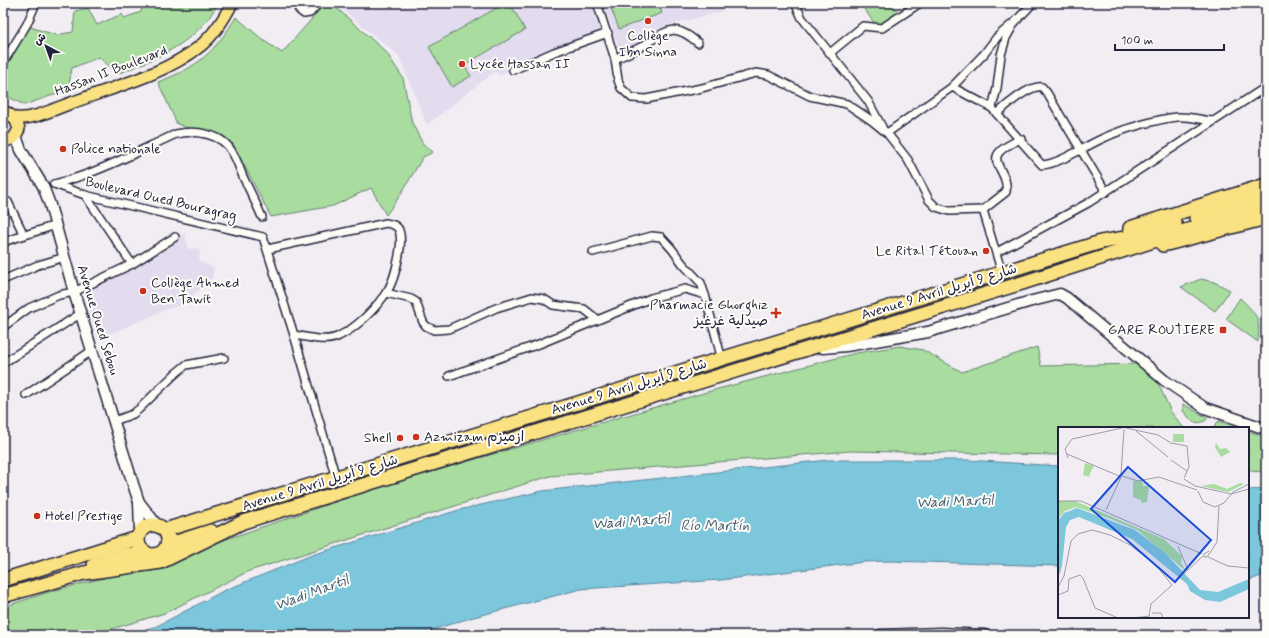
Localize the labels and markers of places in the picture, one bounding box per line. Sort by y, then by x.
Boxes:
marker: Collège Ibn Sinna [643,16,653,26]
place label: Collège Ibn Sinna [619,27,677,61]
place label: Lycée Hassan II [470,55,570,73]
marker: Lycée Hassan II [457,59,467,69]
place label: Police nationale [71,140,161,158]
marker: Police nationale [58,144,68,154]
place label: Le Rital Tétouan [876,242,978,260]
marker: Le Rital Tétouan [981,246,991,256]
place label: Collège Ahmed Ben Tawit [151,274,239,308]
marker: Collège Ahmed Ben Tawit [138,286,148,296]
place label: Pharmacie Ghorghiz صيدلية غرغيز [650,296,768,330]
marker: Pharmacie Ghorghiz صيدلية غرغيز [771,308,781,318]
place label: GARE ROUTIERE [1108,321,1215,339]
marker: GARE ROUTIERE [1218,325,1228,335]
place label: Azmizam ازميزم [424,428,524,447]
place label: Shell [364,429,392,447]
marker: Azmizam ازميزم [411,432,421,442]
marker: Shell [395,433,405,443]
place label: Hotel Prestige [45,507,123,525]
marker: Hotel Prestige [32,511,42,521]

